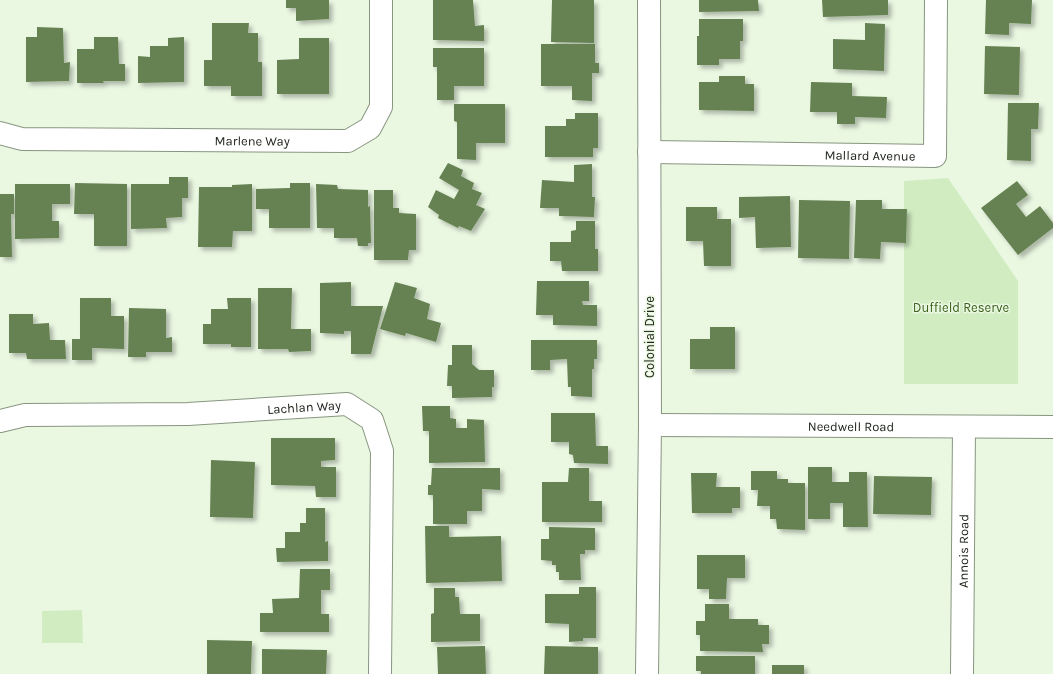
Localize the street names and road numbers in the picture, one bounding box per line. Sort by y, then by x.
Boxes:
street label: Marlene Way [214,133,290,148]
street label: Mallard Avenue [824,147,916,163]
street label: Colonial Drive [642,296,657,378]
street label: Lachlan Way [267,397,341,417]
street label: Needwell Road [808,418,894,434]
street label: Annois Road [955,514,971,588]

